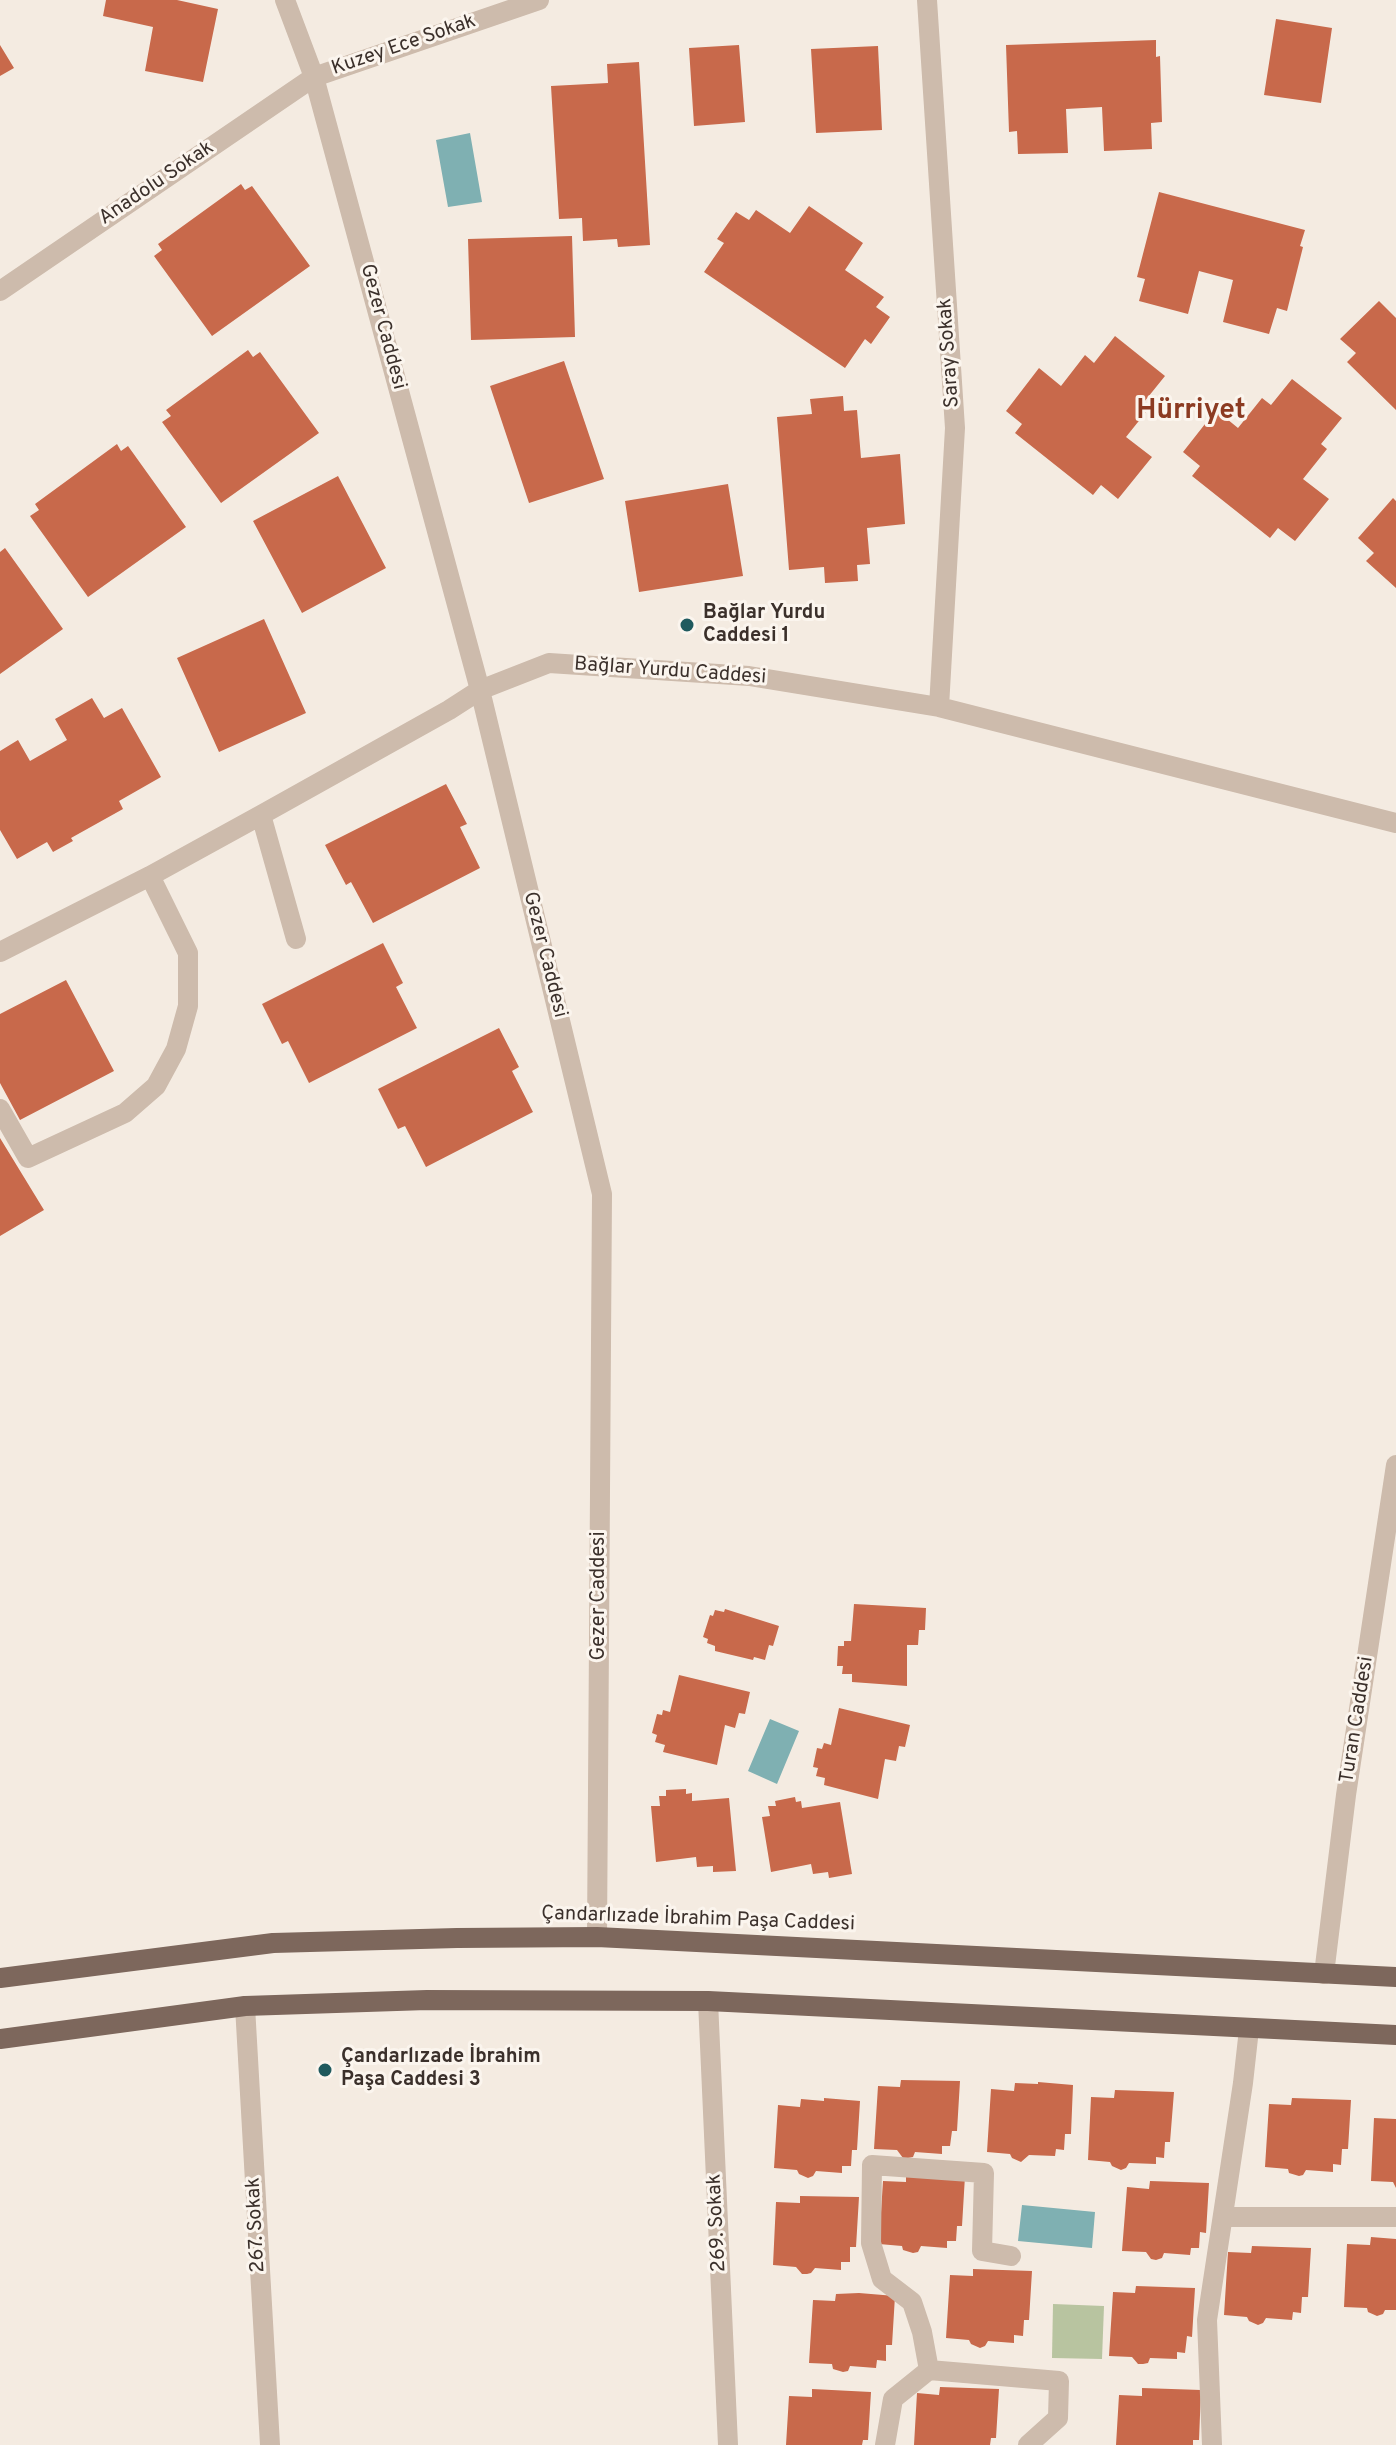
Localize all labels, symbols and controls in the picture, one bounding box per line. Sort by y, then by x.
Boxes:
street label: Kuzey Ece Sokak [329,10,479,82]
street label: Anadolu Sokak [95,137,219,231]
street label: Gezer Caddesi [354,262,410,392]
street label: Saray Sokak [934,297,966,409]
district label: Hürriyet [1136,395,1246,429]
place label: Bağlar Yurdu Caddesi 1 [703,602,825,649]
marker: Bağlar Yurdu Caddesi 1 [678,616,696,634]
street label: Bağlar Yurdu Caddesi [573,653,767,691]
street label: Gezer Caddesi [517,890,571,1020]
street label: Gezer Caddesi [588,1532,612,1660]
street label: Turan Caddesi [1336,1655,1380,1785]
street label: Çandarlızade İbrahim Paşa Caddesi [541,1903,855,1937]
place label: Çandarlızade İbrahim Paşa Caddesi 3 [341,2046,541,2093]
marker: Çandarlızade İbrahim Paşa Caddesi 3 [316,2061,334,2079]
street label: 269. Sokak [703,2173,733,2273]
street label: 267. Sokak [243,2177,271,2273]

